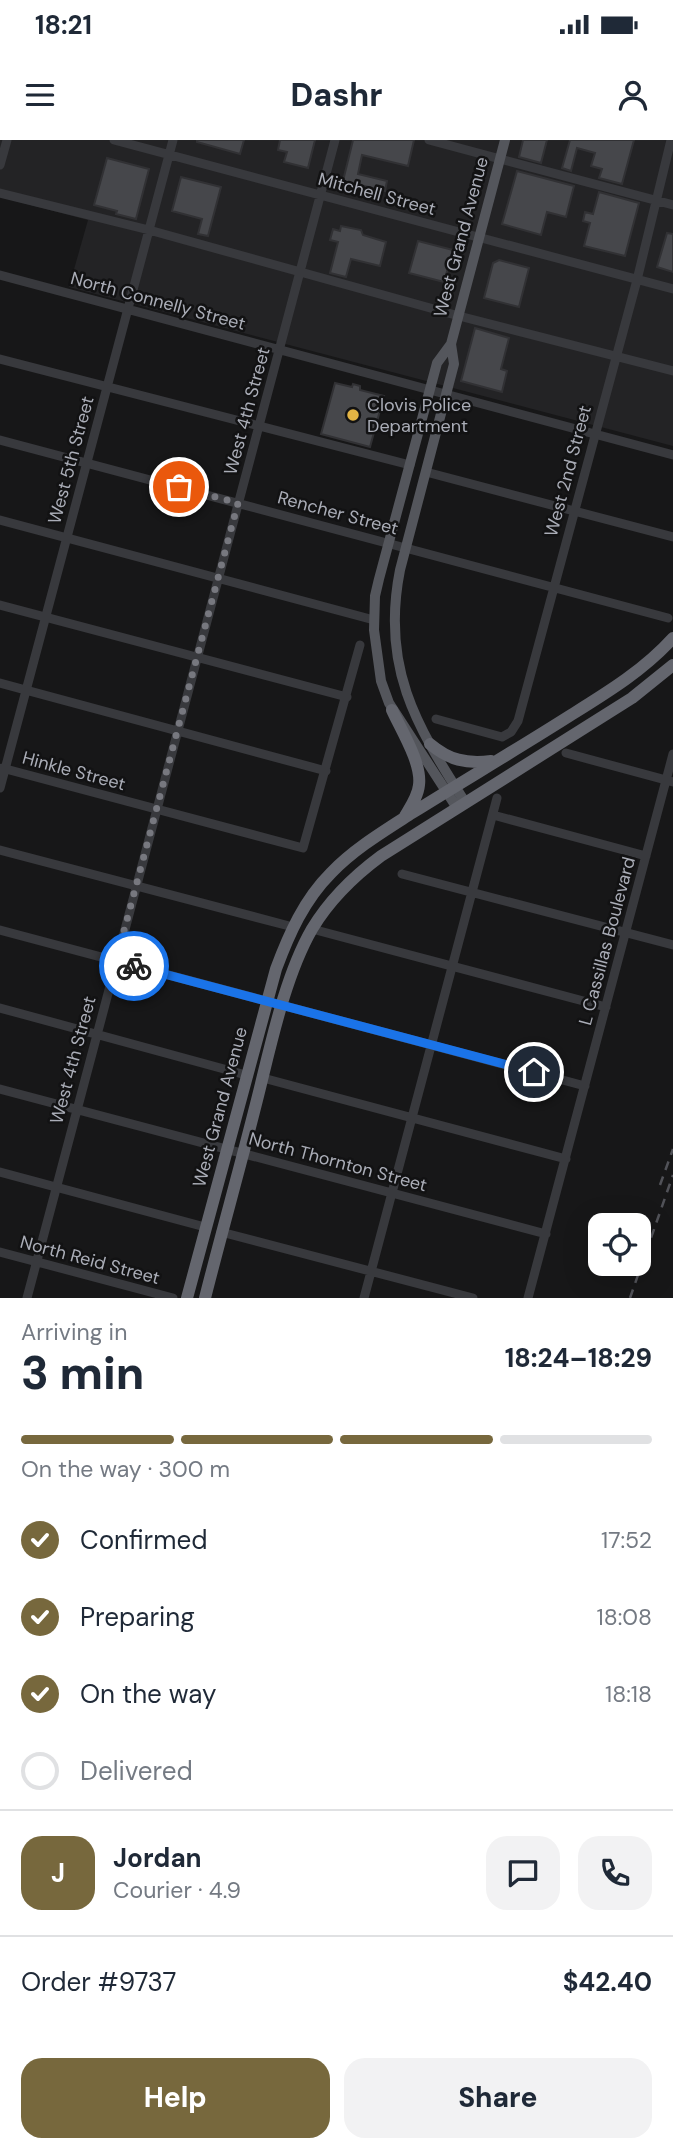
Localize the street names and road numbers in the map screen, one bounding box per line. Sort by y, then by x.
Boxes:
street label: West Grand Avenue [428,154,494,320]
street label: Mitchell Street [315,167,439,221]
street label: North Connelly Street [68,266,248,336]
street label: West 4th Street [218,344,276,478]
street label: West 5th Street [42,393,100,527]
street label: West 2nd Street [539,403,597,539]
street label: Rencher Street [275,485,401,541]
street label: Hinkle Street [20,746,128,796]
street label: L Cassillas Boulevard [573,854,641,1028]
street label: West 4th Street [44,993,102,1127]
street label: West Grand Avenue [187,1024,253,1190]
street label: North Thornton Street [246,1127,430,1197]
street label: North Reid Street [17,1230,163,1290]

